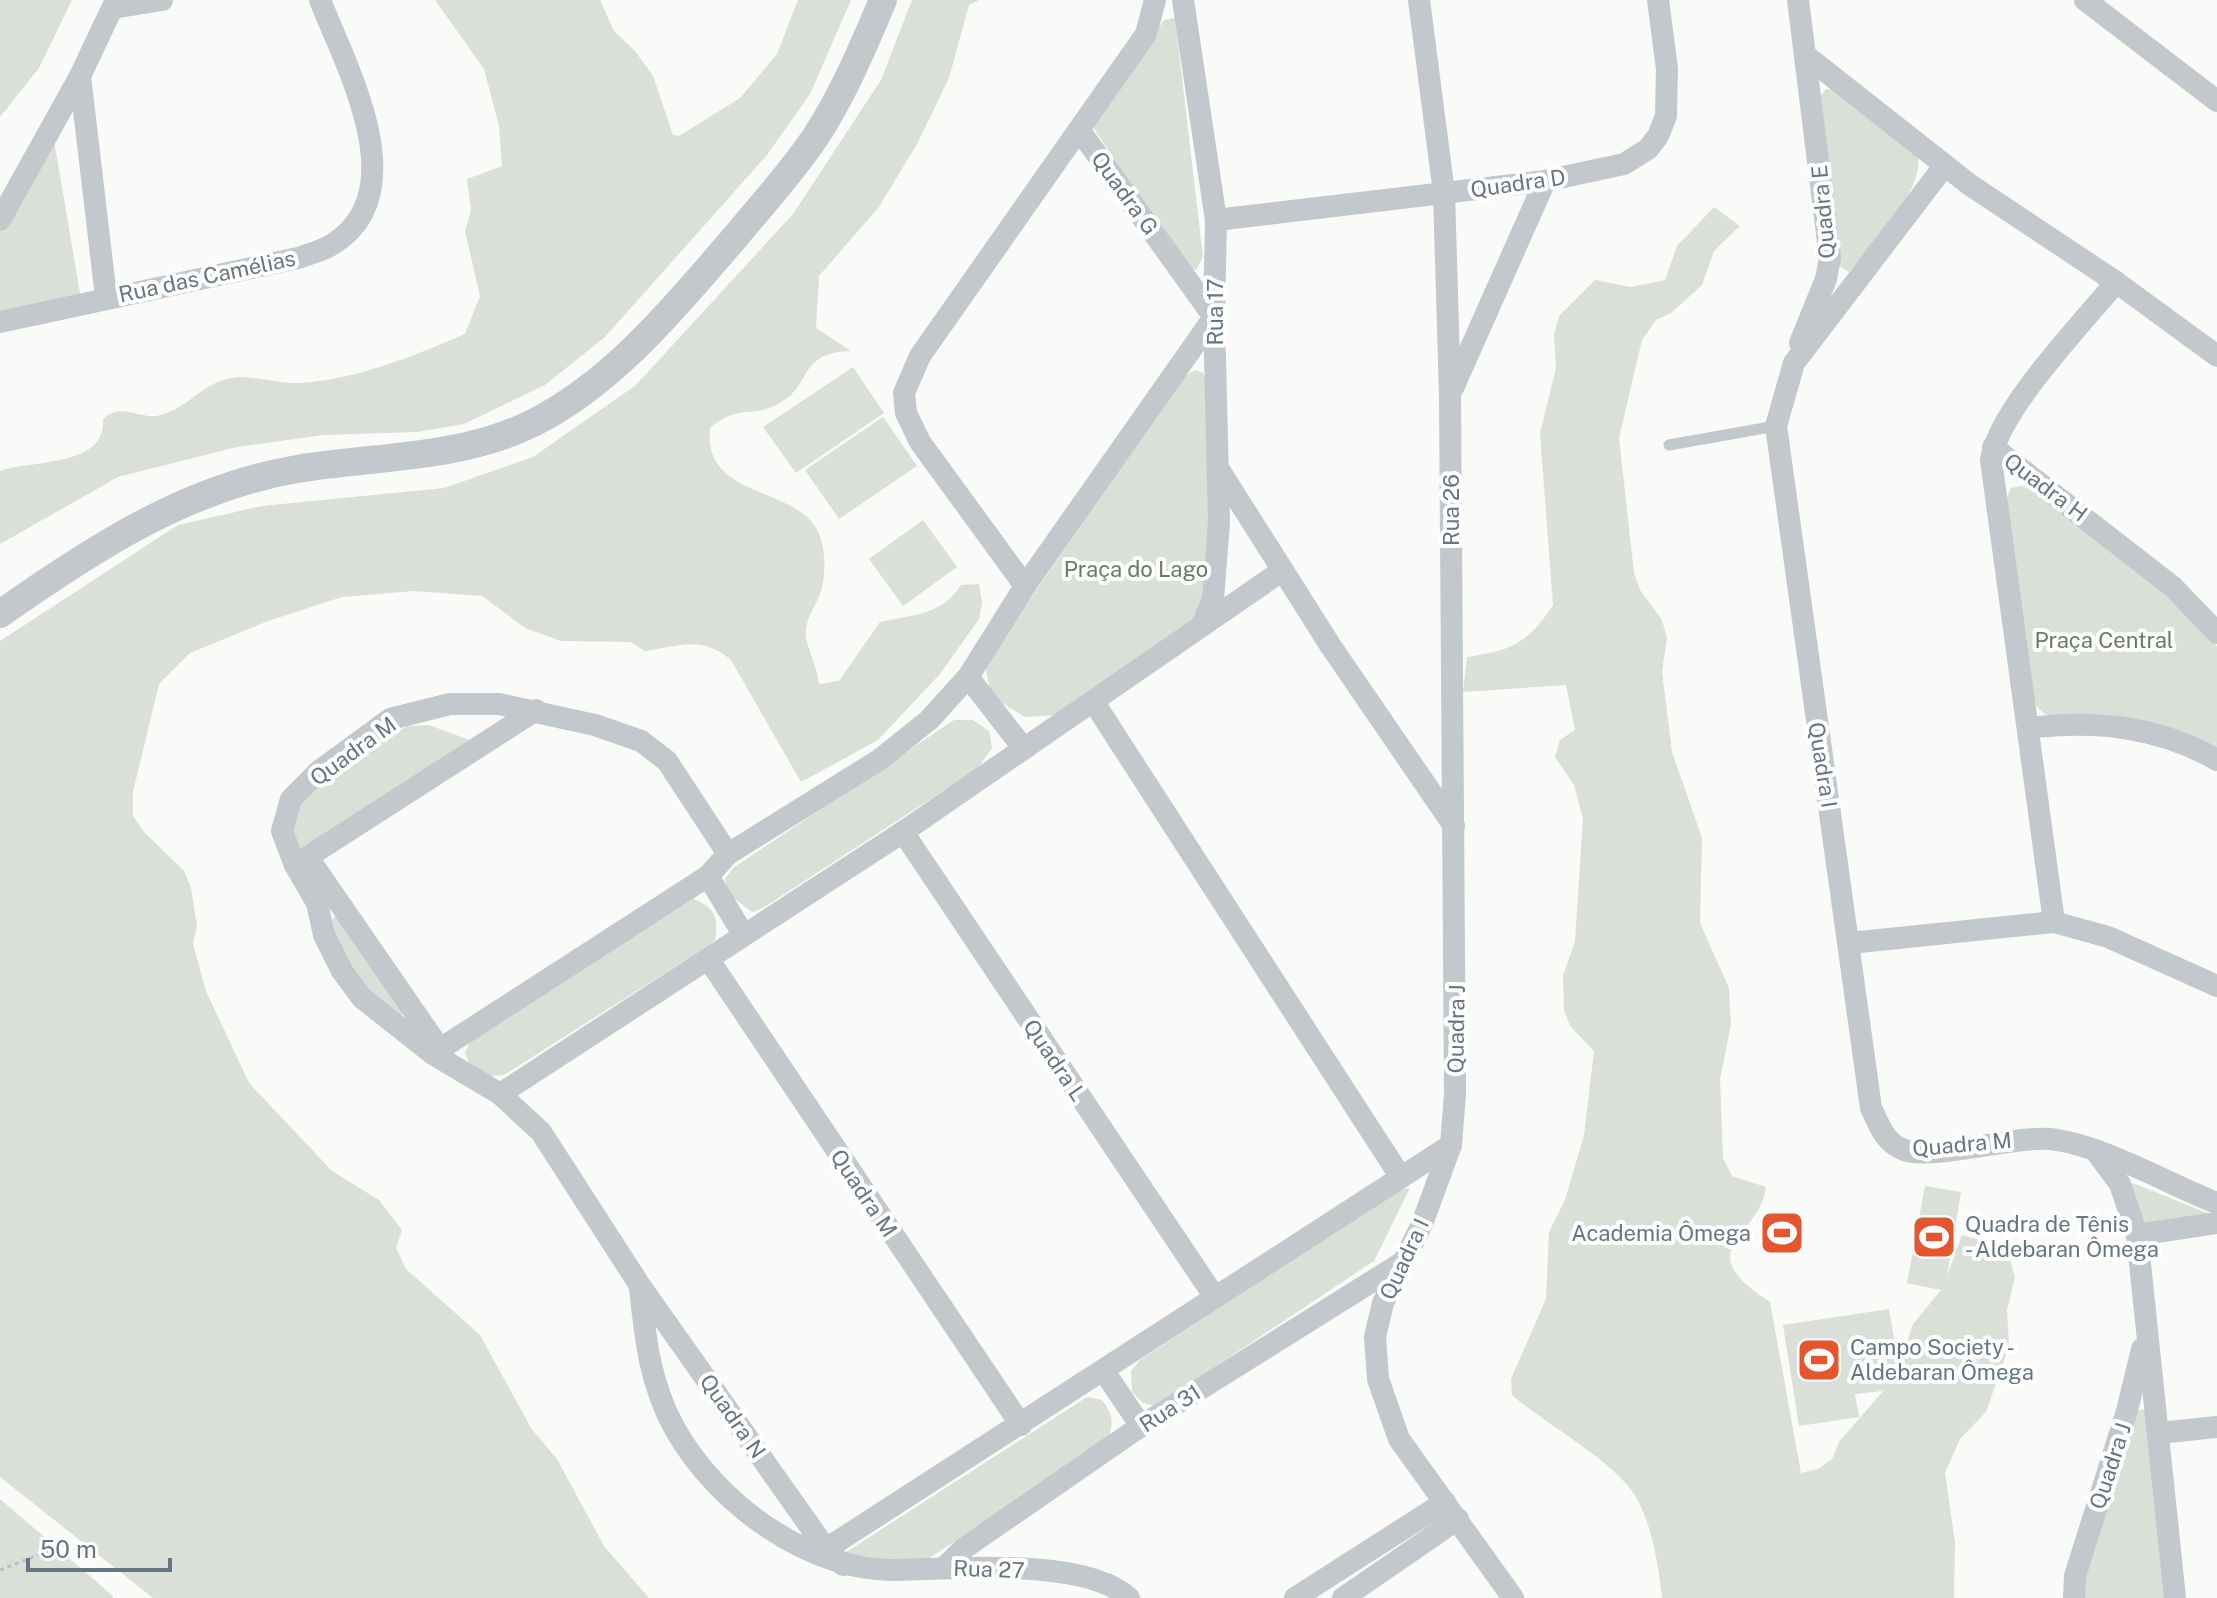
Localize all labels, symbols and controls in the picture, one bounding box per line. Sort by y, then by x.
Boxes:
street label: Quadra G [1086,146,1164,240]
street label: Quadra D [1469,163,1567,203]
street label: Quadra E [1806,164,1840,260]
street label: Rua das Camélias [116,245,298,307]
street label: Rua 17 [1202,278,1228,346]
street label: Quadra H [1999,447,2093,527]
street label: Rua 26 [1438,474,1464,546]
park label: Praça do Lago [1064,556,1208,582]
park label: Praça Central [2034,627,2174,653]
street label: Quadra M [305,711,401,791]
street label: Quadra I [1803,720,1843,810]
street label: Quadra J [1442,984,1470,1074]
street label: Quadra L [1018,1014,1092,1106]
street label: Quadra M [1911,1127,2013,1161]
street label: Quadra M [825,1144,903,1242]
sports icon: Academia Ômega [1758,1209,1806,1257]
place label: Quadra de Tênis - Aldebaran Ômega [1965,1211,2159,1262]
sports icon: Quadra de Tênis - Aldebaran Ômega [1910,1213,1958,1261]
street label: Quadra I [1374,1214,1434,1304]
place label: Academia Ômega [1571,1220,1751,1246]
place label: Campo Society - Aldebaran Ômega [1850,1334,2034,1385]
sports icon: Campo Society - Aldebaran Ômega [1795,1336,1843,1384]
street label: Quadra N [695,1369,771,1463]
street label: Rua 31 [1134,1379,1206,1437]
street label: Quadra J [2084,1420,2136,1512]
scale bar [28,1522,170,1572]
text: 50 m [40,1535,97,1563]
street label: Rua 27 [953,1555,1025,1583]

